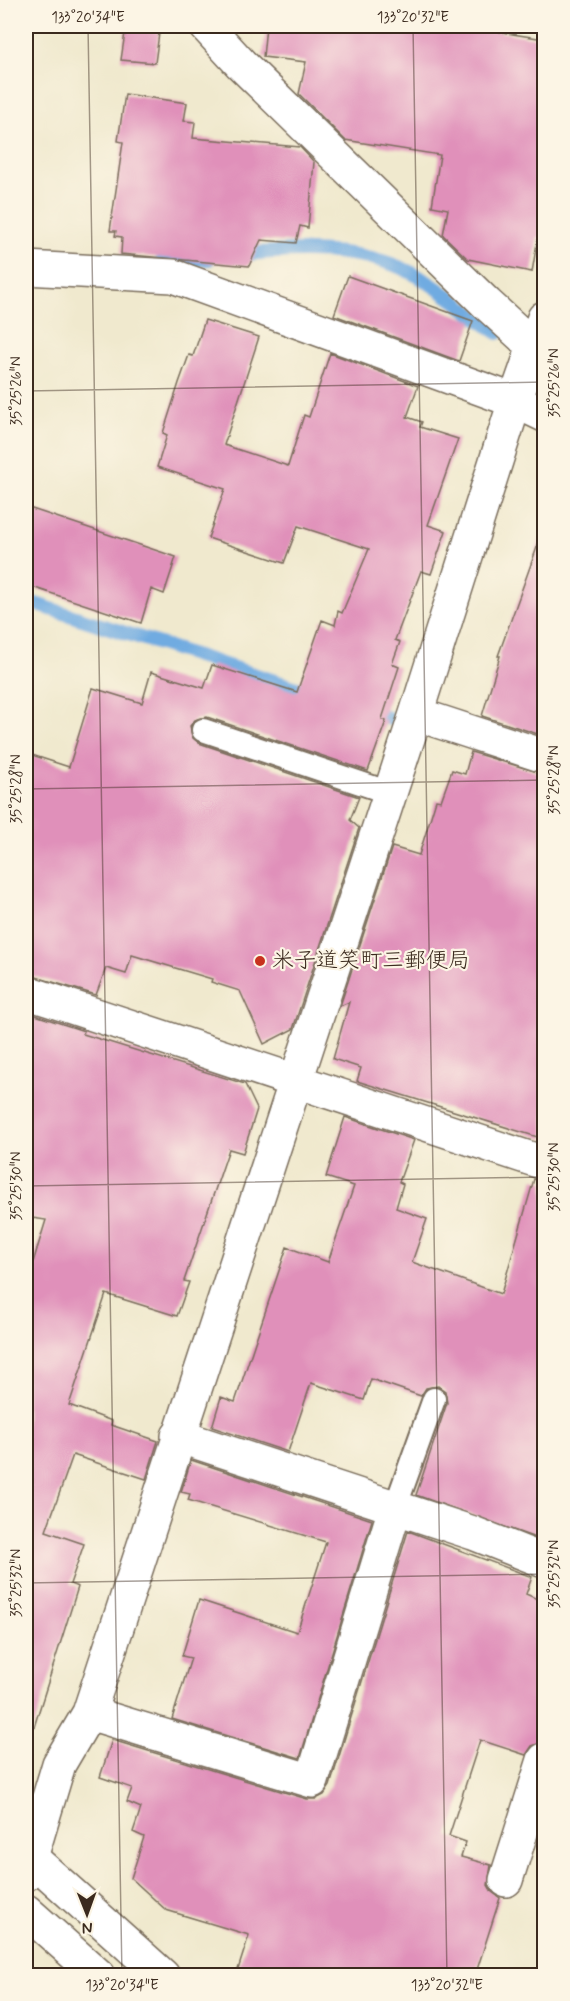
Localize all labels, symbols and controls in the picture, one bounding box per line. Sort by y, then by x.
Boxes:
text: 133°20'34"E [51,8,125,28]
text: 133°20'32"E [377,8,449,28]
text: 35°25'26"N [545,348,565,418]
text: 35°25'26"N [7,356,27,426]
text: 35°25'28"N [545,745,565,815]
text: 35°25'28"N [7,754,27,824]
place label: 米子道笑町三郵便局 [272,947,470,975]
marker: 米子道笑町三郵便局 [253,954,267,968]
text: 35°25'30"N [545,1142,565,1212]
text: 35°25'30"N [7,1151,27,1221]
text: 35°25'32"N [545,1540,565,1608]
text: 35°25'32"N [7,1549,27,1617]
north arrow [57,1884,117,1944]
text: N [82,1917,93,1938]
text: 133°20'34"E [85,1976,159,1996]
text: 133°20'32"E [411,1976,483,1996]

